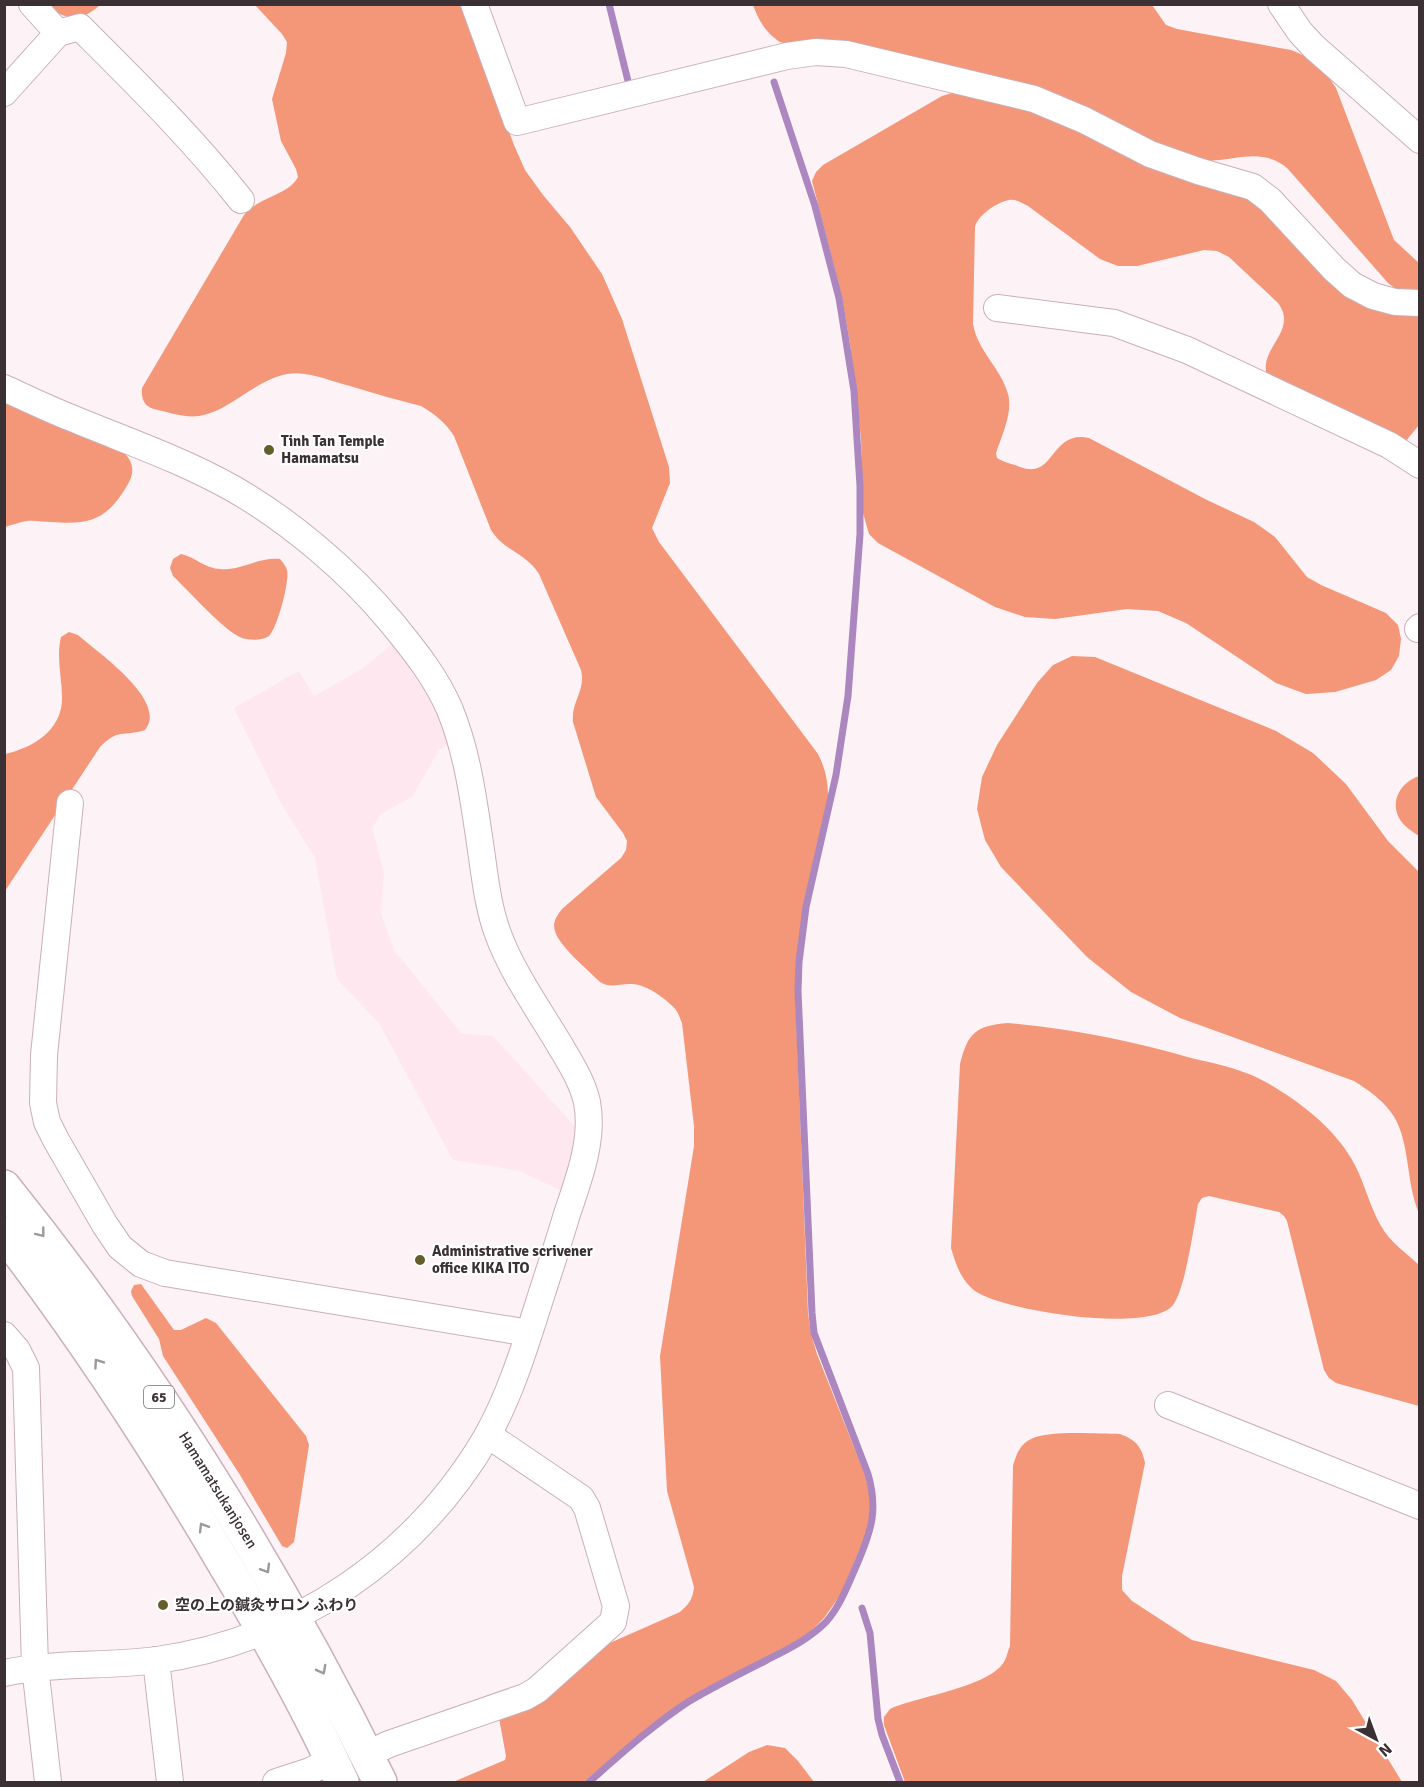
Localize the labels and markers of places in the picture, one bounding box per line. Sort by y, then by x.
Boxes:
place label: Tinh Tan Temple Hamamatsu [281,432,385,467]
marker: Tinh Tan Temple Hamamatsu [262,443,276,457]
place label: Administrative scrivener office KIKA ITO [432,1242,593,1277]
marker: Administrative scrivener office KIKA ITO [413,1253,427,1267]
place label: 空の上の鍼灸サロン ふわり [175,1596,358,1614]
marker: 空の上の鍼灸サロン ふわり [156,1598,170,1612]

